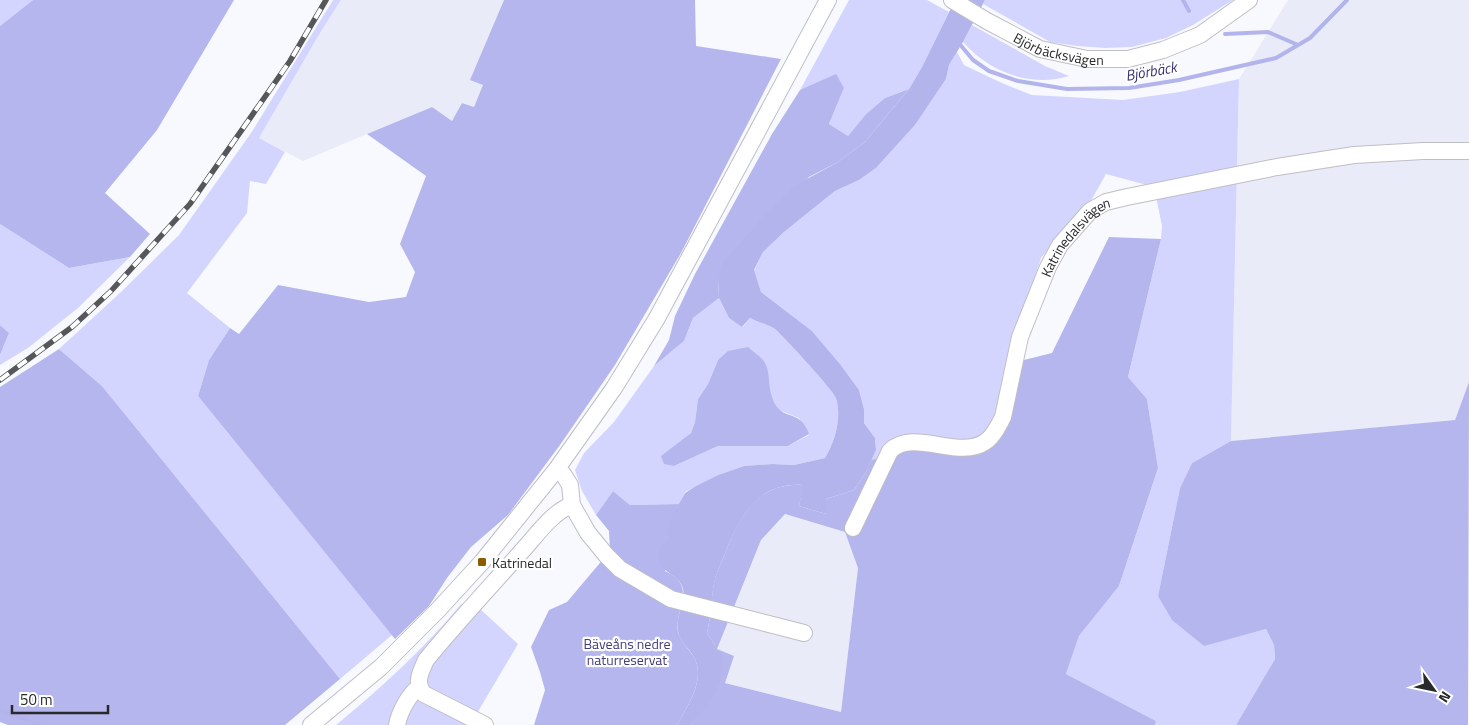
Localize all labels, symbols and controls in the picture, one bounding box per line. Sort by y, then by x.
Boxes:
street label: Björbäcksvägen [1010,27,1104,70]
water label: Björbäck [1124,55,1181,87]
street label: Katrinedalsvägen [1035,191,1112,280]
place label: Katrinedal [492,552,552,573]
marker: Katrinedal [476,556,488,568]
park label: Bäveåns nedre naturreservat [583,633,671,670]
north arrow [1409,665,1459,715]
scale bar [12,682,109,714]
text: 50 m [20,688,53,711]
text: N [1434,688,1457,707]

